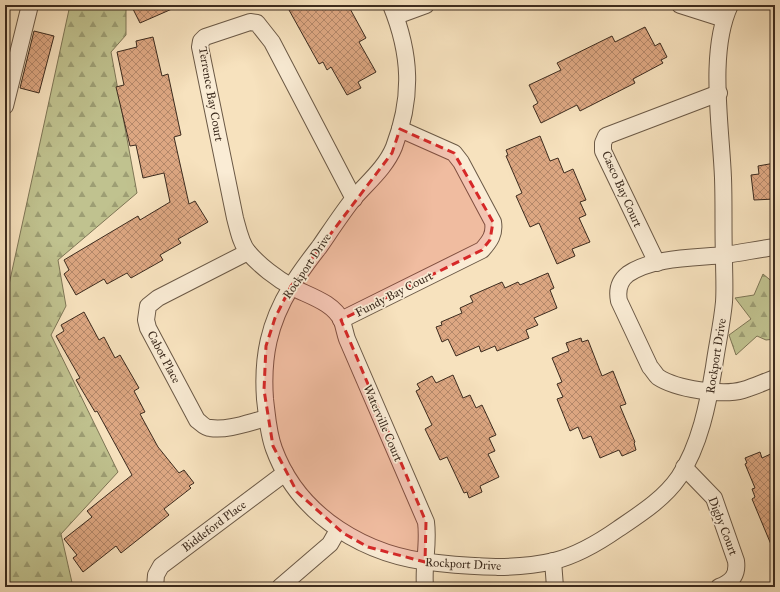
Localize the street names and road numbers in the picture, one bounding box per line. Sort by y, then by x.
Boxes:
street label: Terrence Bay Court [196,46,226,143]
street label: Casco Bay Court [599,149,645,230]
street label: Rockport Drive [280,230,334,302]
street label: Fundy Bay Court [353,268,436,320]
street label: Rockport Drive [703,317,729,395]
street label: Cabot Place [144,328,184,386]
street label: Waterville Court [360,382,406,464]
street label: Digby Court [704,495,741,558]
street label: Biddeford Place [179,497,249,555]
street label: Rockport Drive [425,555,501,573]

